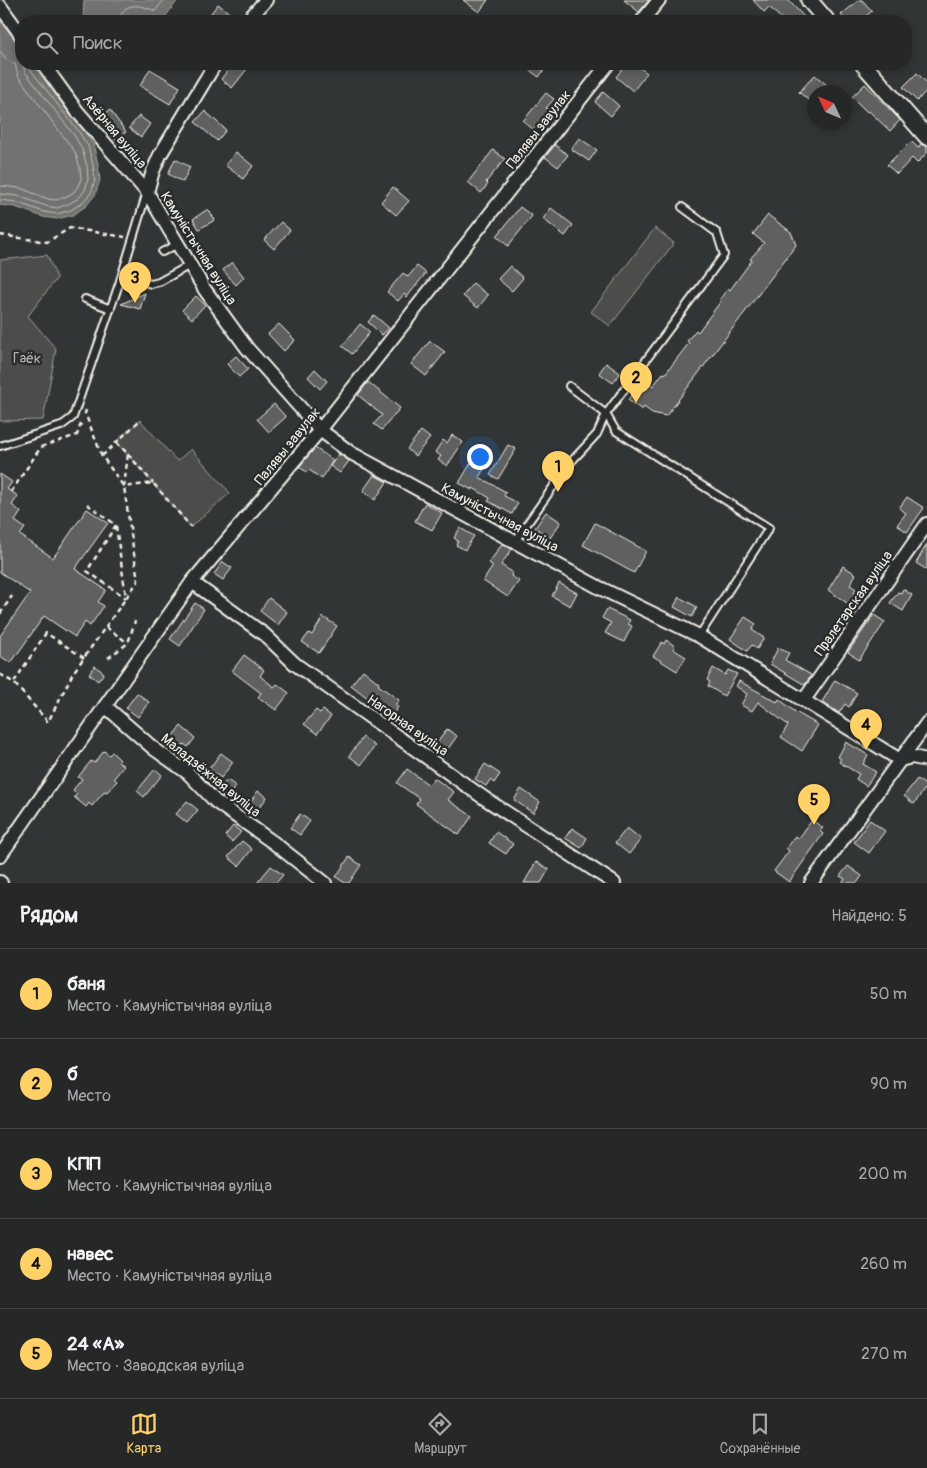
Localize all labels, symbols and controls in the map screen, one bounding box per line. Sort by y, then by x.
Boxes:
search box [15,15,912,70]
icon: search [33,29,61,57]
text: Поиск [73,31,123,55]
north arrow [807,85,852,130]
street label: Палявы завулак [502,87,574,172]
street label: Азёрная вуліца [79,91,150,172]
street label: Камуністычная вуліца [157,189,240,308]
pin: 3 [119,262,151,303]
park label: Гаёк [13,350,41,367]
pin: 2 [620,362,652,403]
street label: Палявы завулак [251,404,324,489]
your location [467,444,493,470]
pin: 1 [542,451,574,492]
street label: Камуністычная вуліца [438,479,561,556]
street label: Пралетарская вуліца [811,547,896,659]
street label: Нагорная вуліца [364,691,452,760]
pin: 4 [850,709,882,750]
street label: Маладзёжная вуліца [157,730,264,821]
pin: 5 [798,784,830,825]
text: Рядом [20,902,78,929]
text: Найдено: 5 [831,906,907,926]
text: баня [67,972,105,996]
text: 1 [33,984,39,1004]
text: 50 m [870,984,907,1004]
text: Место · Камуністычная вуліца [67,996,272,1016]
text: б [67,1062,78,1086]
text: 2 [32,1074,40,1094]
text: 90 m [870,1074,907,1094]
text: Место [67,1086,111,1106]
text: КПП [67,1152,101,1176]
text: 3 [32,1164,40,1184]
text: 200 m [859,1164,907,1184]
text: Место · Камуністычная вуліца [67,1176,272,1196]
text: навес [67,1242,114,1266]
text: 4 [31,1254,41,1274]
text: 260 m [860,1254,907,1274]
text: Место · Камуністычная вуліца [67,1266,272,1286]
text: 24 «А» [67,1332,124,1356]
text: 5 [32,1344,40,1364]
text: 270 m [861,1344,907,1364]
text: Место · Заводская вуліца [67,1356,244,1376]
tab: Карта [126,1410,161,1457]
tab: Маршрут [414,1410,467,1457]
tab: Сохранённые [720,1410,801,1457]

